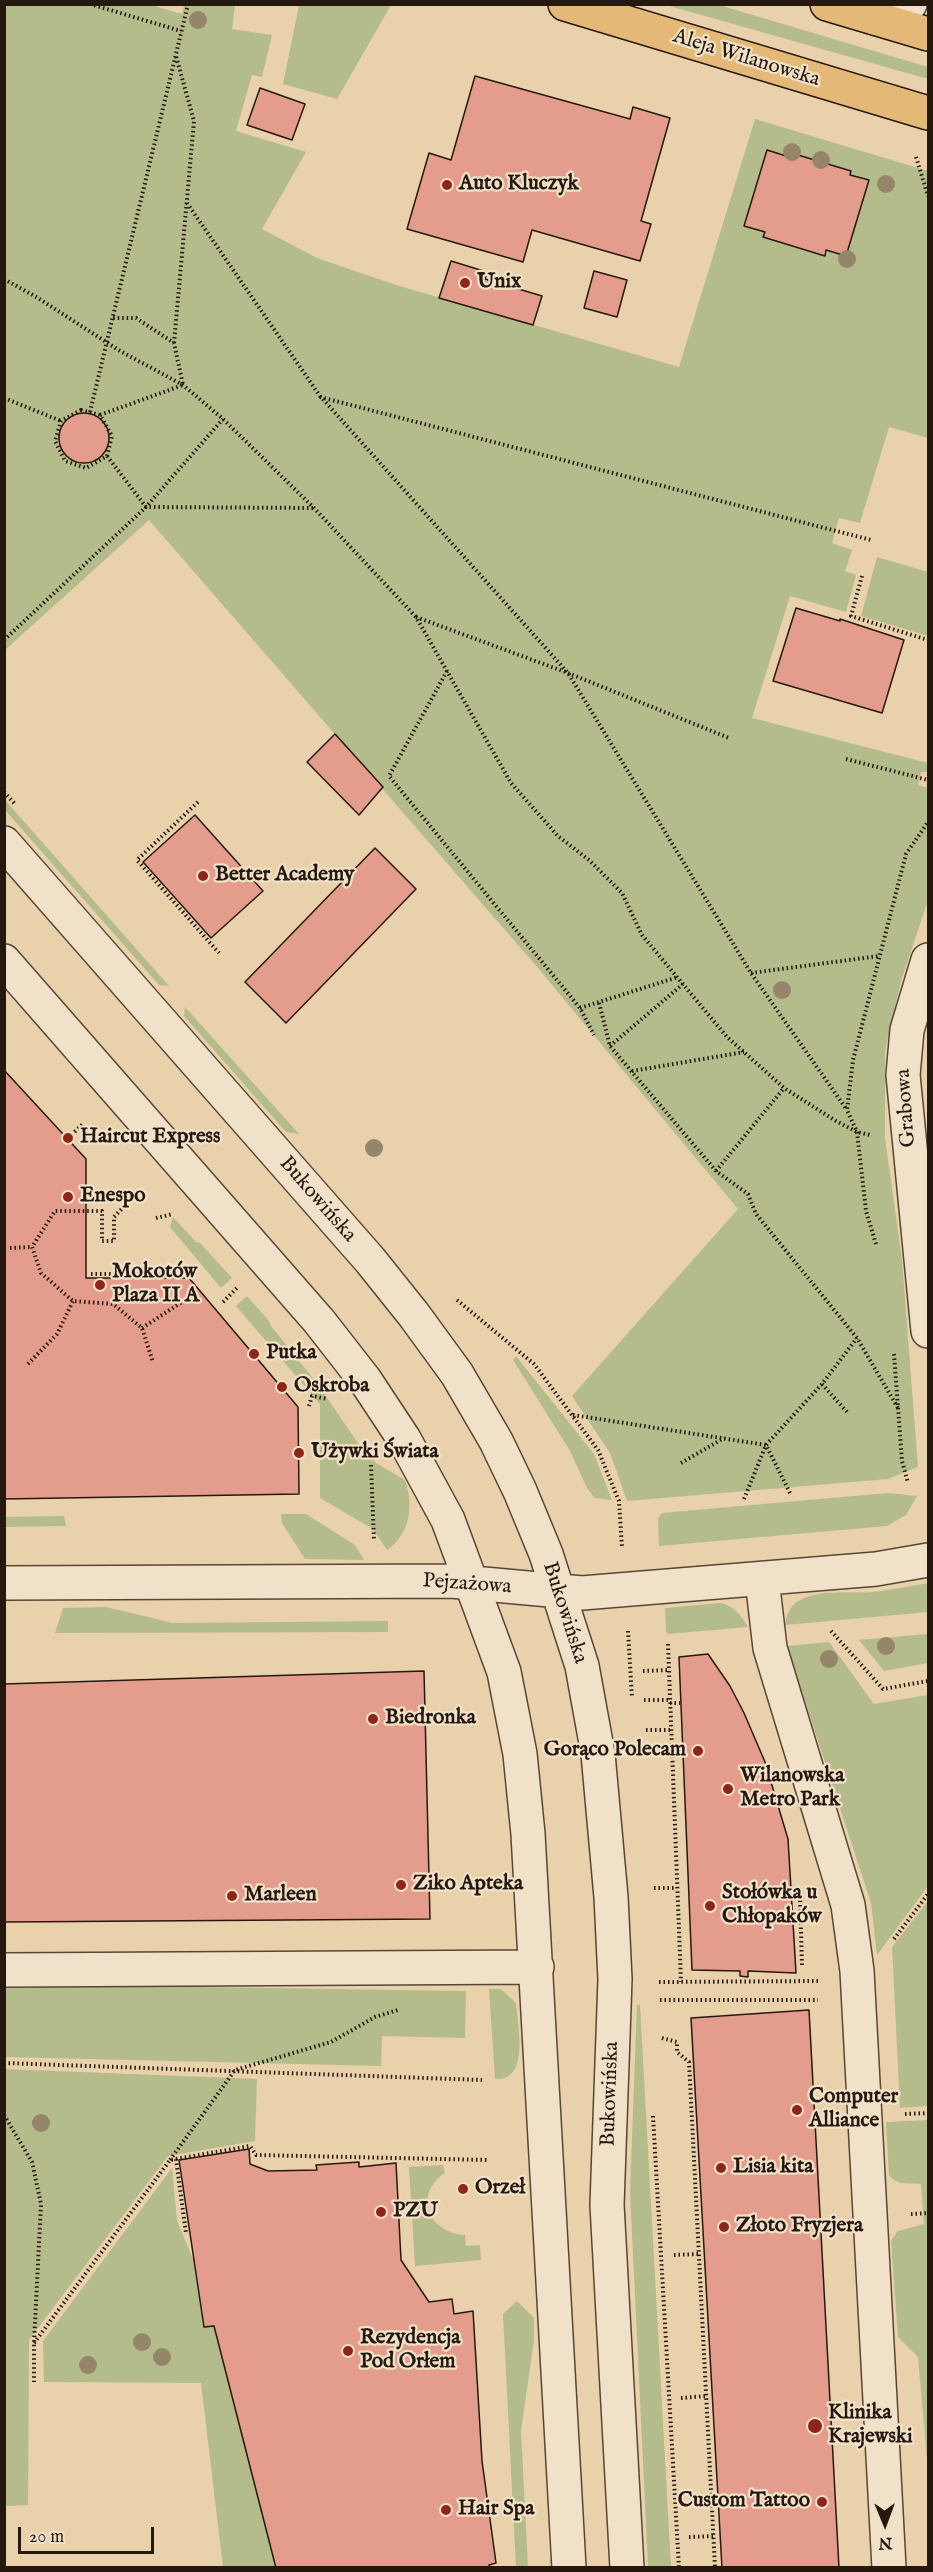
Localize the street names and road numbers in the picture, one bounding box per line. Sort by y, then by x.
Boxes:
street label: Aleja Wilanowska [669,25,823,93]
street label: Grabowa [892,1068,922,1148]
street label: Bukowińska [273,1152,361,1248]
street label: Bukowińska [536,1559,592,1667]
street label: Pejzażowa [422,1569,512,1601]
street label: Bukowińska [597,2041,625,2147]

